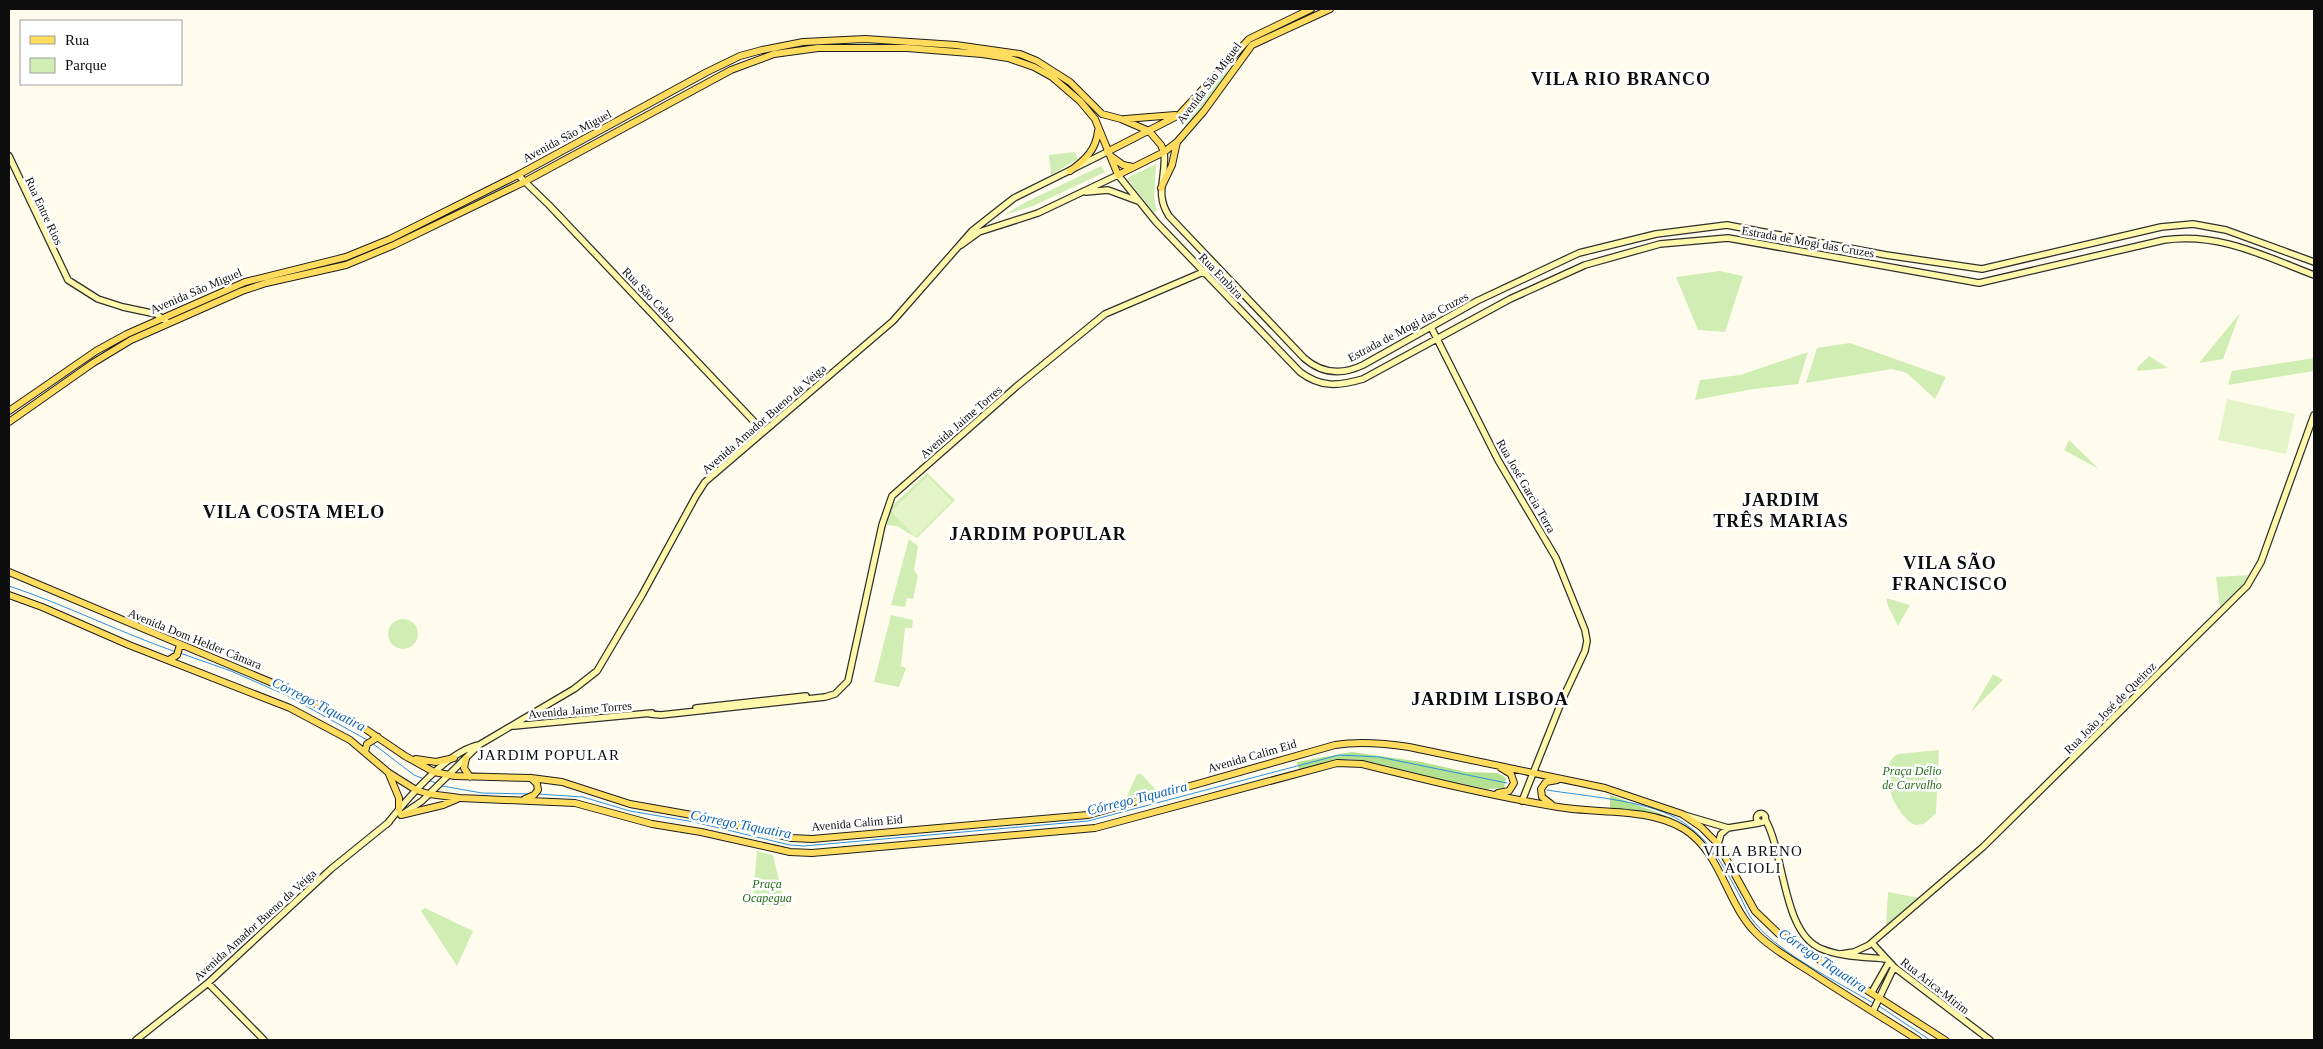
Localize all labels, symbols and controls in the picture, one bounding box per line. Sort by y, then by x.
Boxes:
legend [20,20,182,85]
text: Rua [65,32,90,48]
street label: Avenida São Miguel [1174,39,1245,127]
text: Parque [65,57,107,73]
district label: VILA RIO BRANCO [1531,69,1711,89]
street label: Avenida São Miguel [520,106,614,165]
street label: Rua Entre Rios [22,175,66,247]
street label: Estrada de Mogi das Cruzes [1740,223,1876,261]
street label: Rua Embira [1196,250,1247,302]
street label: Avenida São Miguel [148,265,245,317]
street label: Rua São Celso [619,265,679,325]
street label: Estrada de Mogi das Cruzes [1345,289,1471,365]
street label: Avenida Amador Bueno da Veiga [699,361,830,477]
street label: Avenida Jaime Torres [917,382,1005,461]
street label: Rua José Garcia Terra [1493,437,1559,536]
district label: JARDIM TRÊS MARIAS [1713,490,1849,531]
district label: VILA COSTA MELO [203,502,385,522]
district label: JARDIM POPULAR [949,524,1127,544]
district label: VILA SÃO FRANCISCO [1892,552,2008,594]
street label: Avenida Dom Helder Câmara [126,606,264,672]
street label: Rua João José de Queiroz [2061,659,2159,757]
water label: Córrego Tiquatira [270,674,368,734]
district label: JARDIM LISBOA [1411,689,1569,709]
street label: Avenida Jaime Torres [528,698,633,722]
street label: Avenida Calim Eid [1206,737,1298,775]
district label: JARDIM POPULAR [478,747,620,763]
park label: Praça Délio de Carvalho [1882,764,1942,792]
water label: Córrego Tiquatira [1086,779,1189,818]
water label: Córrego Tiquatira [689,807,793,842]
street label: Avenida Calim Eid [811,812,903,834]
district label: VILA BRENO ACIOLI [1703,843,1803,876]
street label: Avenida Amador Bueno da Veiga [191,866,320,984]
park label: Praça Ocapegua [742,877,792,905]
water label: Córrego Tiquatira [1776,926,1869,995]
street label: Rua Arica-Mirim [1898,955,1973,1017]

